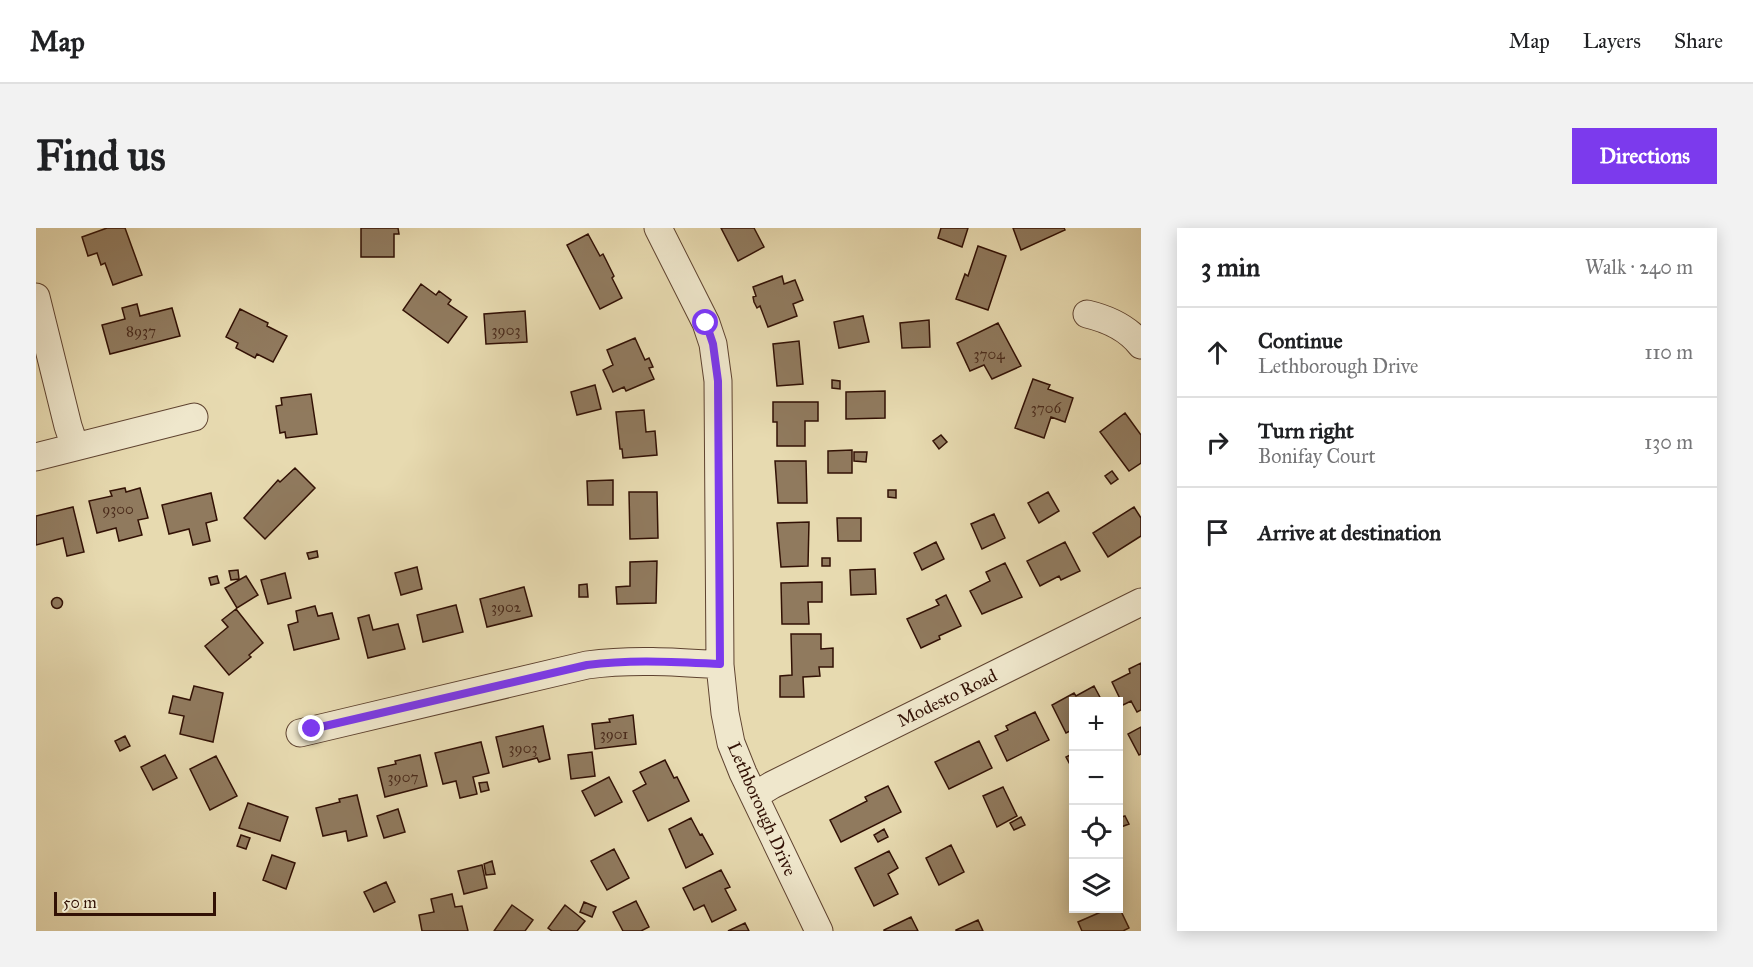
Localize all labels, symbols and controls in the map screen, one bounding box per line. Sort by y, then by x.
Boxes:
text: Map [30,24,85,59]
text: Map [1509,28,1550,54]
text: Layers [1583,28,1641,54]
text: Share [1674,28,1723,54]
button: Directions [1572,128,1717,184]
text: Find us [36,130,166,182]
text: 3 min [1201,251,1260,283]
text: Walk · 240 m [1585,255,1693,279]
route start [692,309,718,335]
house number: 3903 [492,321,520,339]
house number: 8937 [126,322,156,340]
text: Continue [1258,327,1343,354]
icon: ahead [1201,336,1234,369]
text: 110 m [1645,340,1693,364]
house number: 3704 [973,345,1005,363]
text: Lethborough Drive [1258,354,1418,378]
house number: 3706 [1031,399,1063,417]
text: Turn right [1258,417,1354,444]
icon: right [1201,426,1234,459]
text: 130 m [1644,430,1693,454]
text: Bonifay Court [1258,444,1376,468]
house number: 9300 [102,500,134,518]
icon: arrive [1201,516,1234,549]
text: Arrive at destination [1258,519,1441,546]
house number: 3902 [491,598,522,616]
street label: Modesto Road [893,664,1001,732]
map controls [1069,697,1123,913]
button: + [1069,697,1123,751]
route end [298,715,324,741]
house number: 3901 [600,725,628,743]
house number: 3903 [509,739,537,757]
street label: Lethborough Drive [722,739,801,880]
button: − [1069,751,1123,805]
house number: 3907 [388,768,418,786]
button: locate [1069,805,1123,859]
button: layers [1069,859,1123,913]
scale bar [54,889,216,916]
text: 50 m [63,893,97,912]

